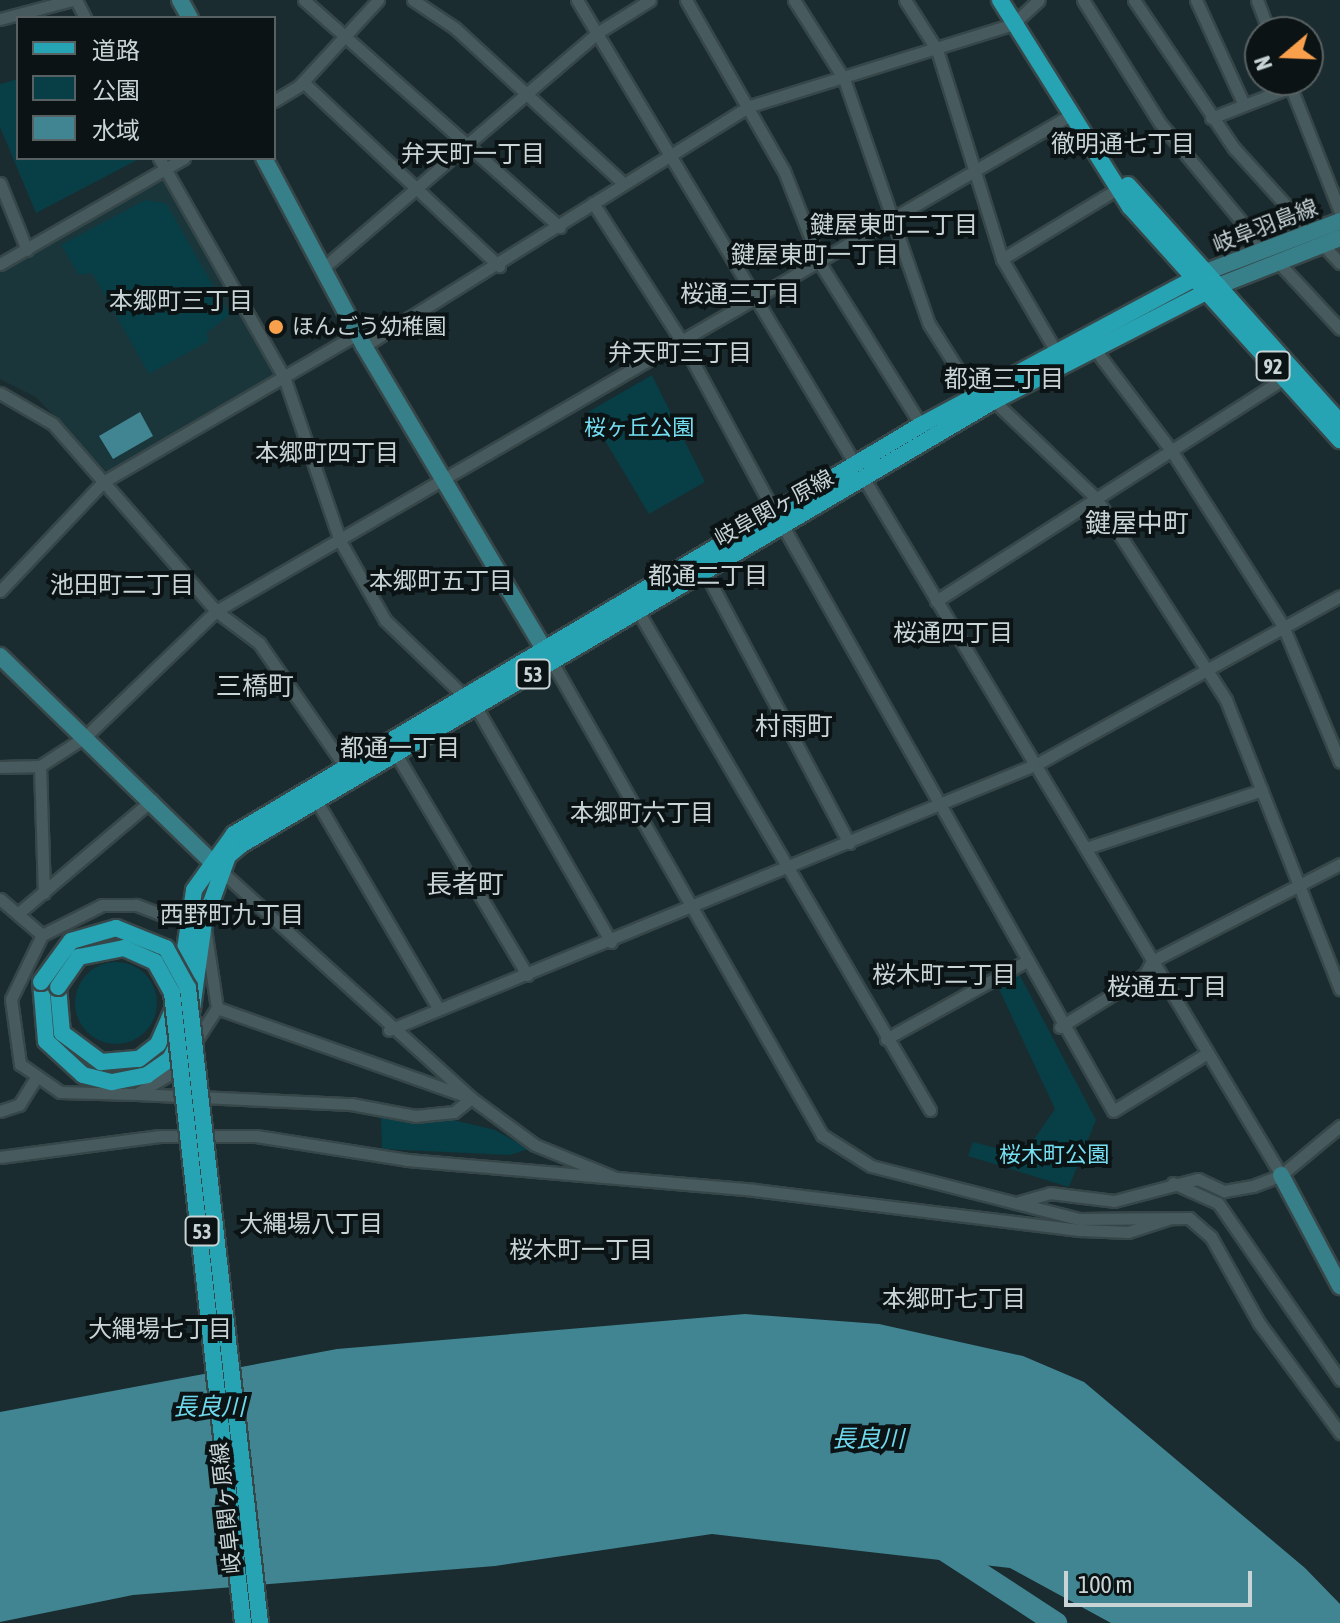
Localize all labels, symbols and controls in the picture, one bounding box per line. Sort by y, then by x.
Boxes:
legend [16,16,276,160]
north arrow [1244,16,1324,96]
text: 道路 [92,37,140,64]
text: N [1249,53,1278,74]
text: 公園 [92,77,140,104]
text: 水域 [92,117,140,144]
district label: 徹明通七丁目 [1051,130,1195,158]
district label: 弁天町一丁目 [401,140,545,168]
street label: 岐阜羽島線 [1209,194,1321,258]
district label: 鍵屋東町二丁目 [810,211,978,239]
district label: 鍵屋東町一丁目 [731,241,899,269]
district label: 桜通三丁目 [680,280,800,308]
district label: 本郷町三丁目 [109,287,253,315]
place label: ほんごう幼稚園 [292,314,446,340]
marker: ほんごう幼稚園 [267,318,285,336]
district label: 弁天町三丁目 [608,339,752,367]
road number: 92 [1255,350,1291,382]
district label: 都通三丁目 [944,365,1064,393]
park label: 桜ヶ丘公園 [584,415,694,441]
district label: 本郷町四丁目 [255,439,399,467]
street label: 岐阜関ヶ原線 [710,464,838,552]
district label: 鍵屋中町 [1085,508,1189,540]
district label: 都通二丁目 [648,562,768,590]
district label: 本郷町五丁目 [369,567,513,595]
district label: 池田町二丁目 [50,571,194,599]
district label: 桜通四丁目 [893,619,1013,647]
road number: 53 [515,658,551,690]
district label: 三橋町 [216,671,294,703]
district label: 村雨町 [755,711,833,743]
district label: 都通一丁目 [340,734,460,762]
district label: 本郷町六丁目 [570,799,714,827]
district label: 長者町 [426,869,504,901]
district label: 西野町九丁目 [160,901,304,929]
district label: 桜木町二丁目 [872,961,1016,989]
district label: 桜通五丁目 [1107,973,1227,1001]
park label: 桜木町公園 [999,1142,1109,1168]
district label: 大縄場八丁目 [239,1210,383,1238]
road number: 53 [184,1215,220,1247]
district label: 桜木町一丁目 [509,1236,653,1264]
district label: 本郷町七丁目 [882,1285,1026,1313]
district label: 大縄場七丁目 [88,1315,232,1343]
water label: 長良川 [173,1393,245,1421]
water label: 長良川 [832,1425,904,1453]
street label: 岐阜関ヶ原線 [206,1441,246,1575]
scale bar [1068,1555,1256,1605]
text: 100 m [1078,1571,1132,1598]

